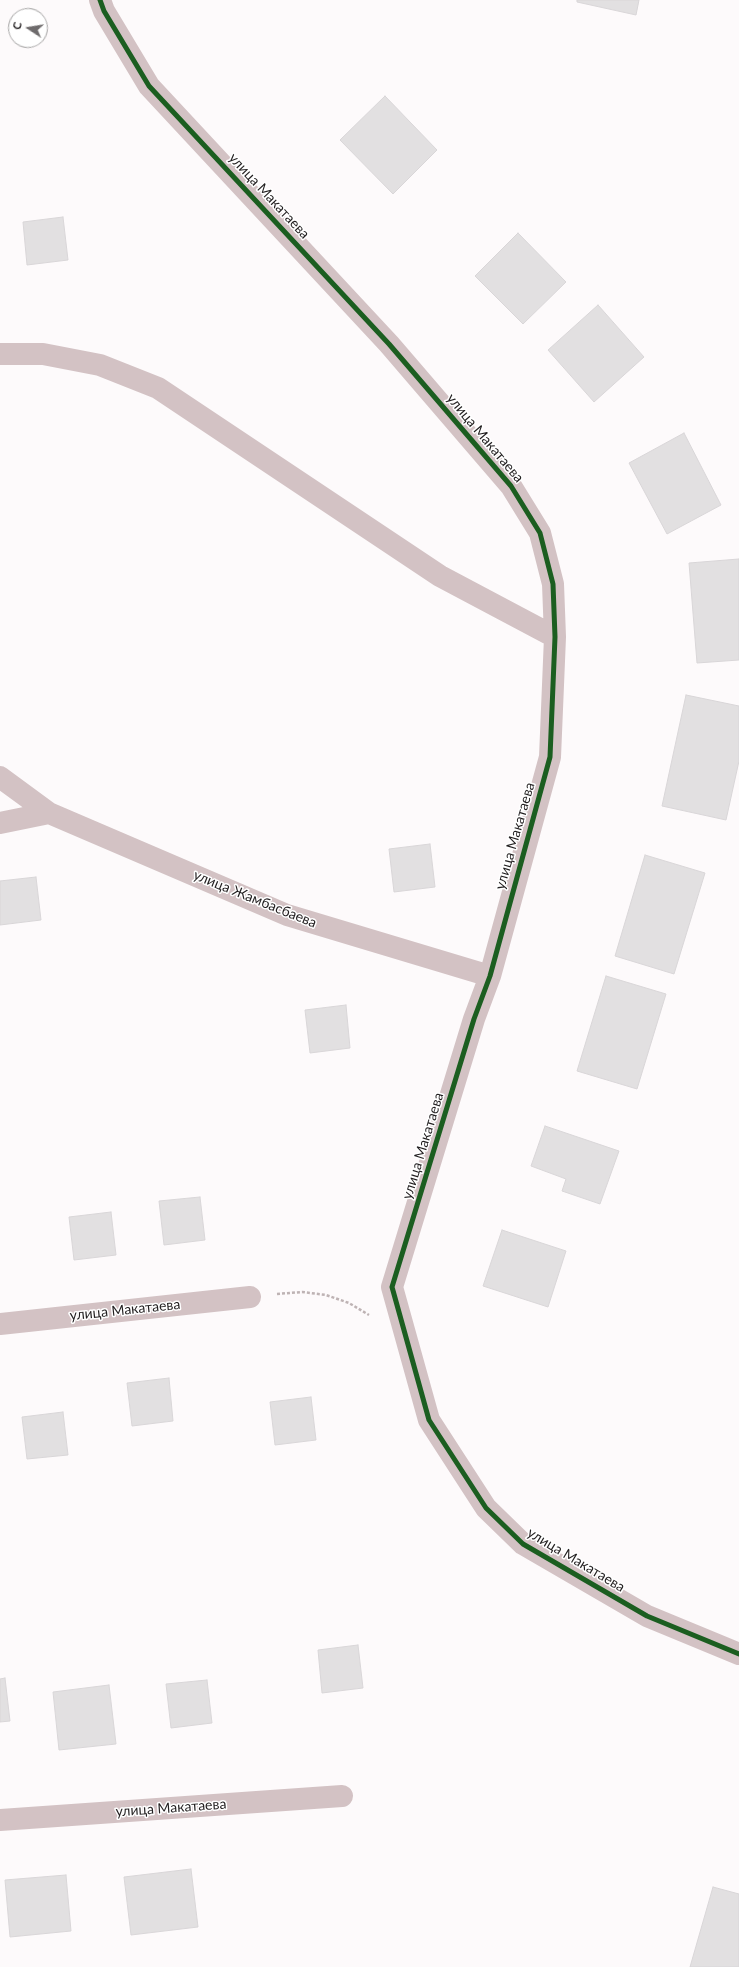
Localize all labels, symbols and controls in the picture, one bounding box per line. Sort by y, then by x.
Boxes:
north arrow [8,8,48,48]
text: С [10,21,24,31]
street label: улица Макатаева [225,150,313,242]
street label: улица Макатаева [443,390,527,486]
street label: улица Макатаева [492,780,538,892]
street label: улица Жамбасбаева [191,867,319,931]
street label: улица Макатаева [399,1091,447,1201]
street label: улица Макатаева [69,1296,181,1324]
street label: улица Макатаева [524,1524,628,1596]
street label: улица Макатаева [115,1796,227,1820]

